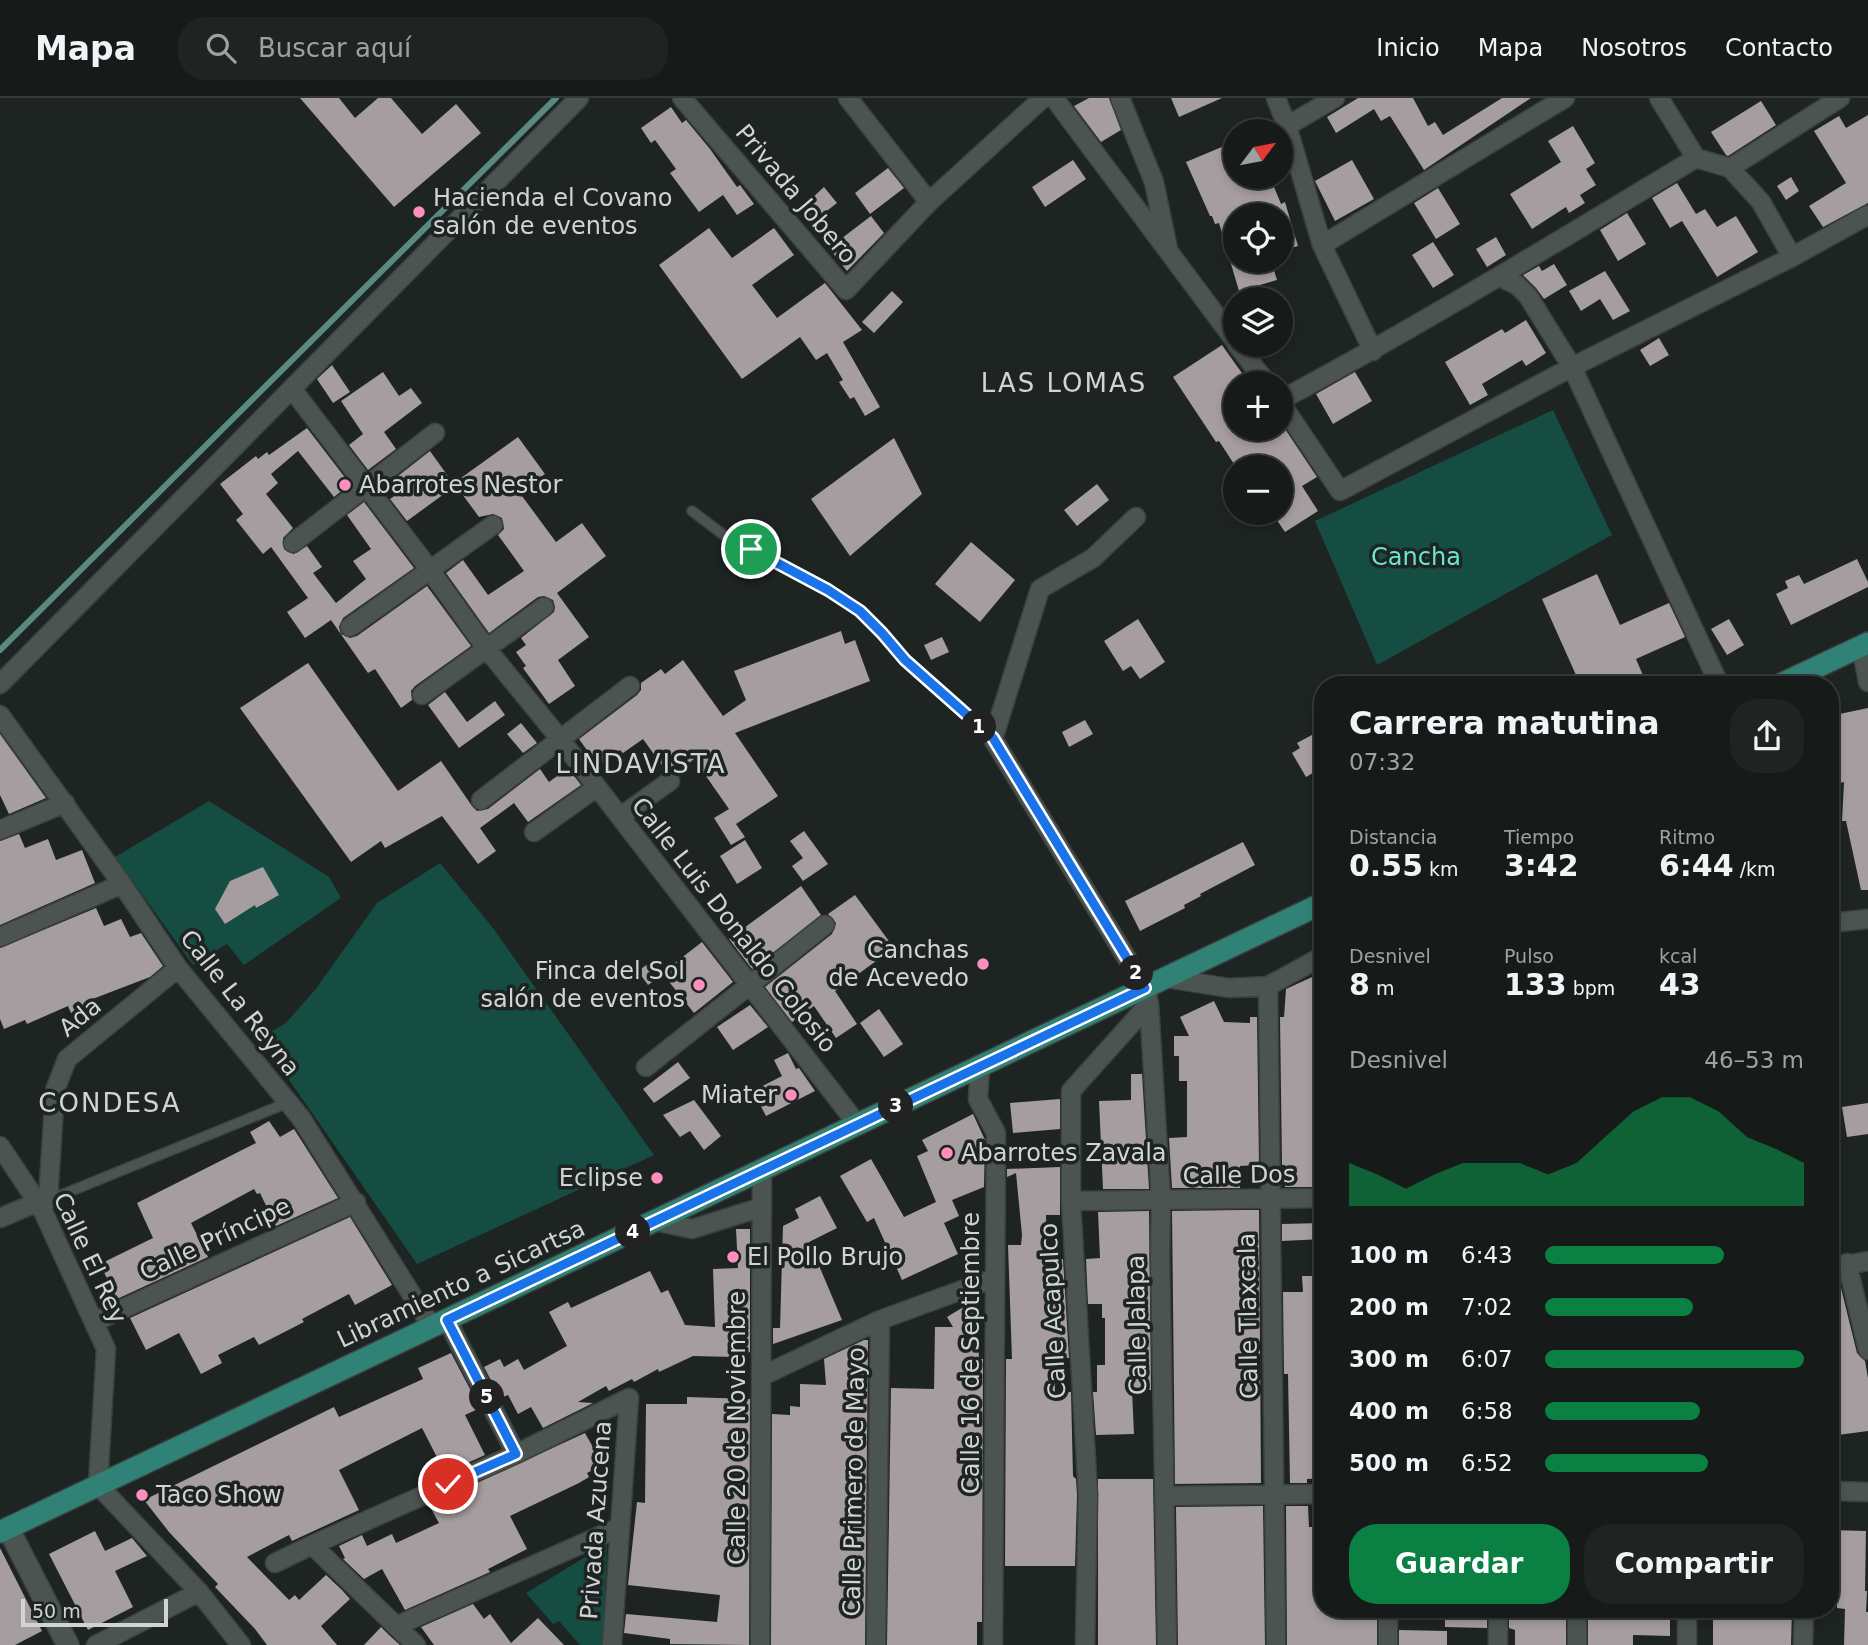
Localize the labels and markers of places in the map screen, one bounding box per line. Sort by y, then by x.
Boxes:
place label: Hacienda el Covano salón de eventos [433,184,672,240]
marker: Hacienda el Covano salón de eventos [411,204,427,220]
place label: Abarrotes Nestor [359,471,562,499]
marker: Abarrotes Nestor [337,477,353,493]
pin [721,519,781,579]
pin: 1 [962,710,996,744]
place label: Canchas de Acevedo [829,936,969,992]
marker: Canchas de Acevedo [975,956,991,972]
pin: 2 [1118,956,1154,990]
place label: Finca del Sol salón de eventos [480,957,685,1013]
marker: Finca del Sol salón de eventos [691,977,707,993]
place label: Miater [701,1081,777,1109]
marker: Miater [783,1087,799,1103]
pin: 3 [878,1088,914,1124]
place label: Abarrotes Zavala [961,1139,1167,1167]
marker: Abarrotes Zavala [939,1145,955,1161]
place label: Eclipse [559,1164,643,1192]
marker: Eclipse [649,1170,665,1186]
pin: 4 [616,1214,650,1250]
place label: El Pollo Brujo [747,1243,903,1271]
marker: El Pollo Brujo [725,1249,741,1265]
pin: 5 [470,1380,504,1414]
pin [418,1454,478,1514]
place label: Taco Show [155,1481,282,1509]
marker: Taco Show [134,1487,150,1503]

